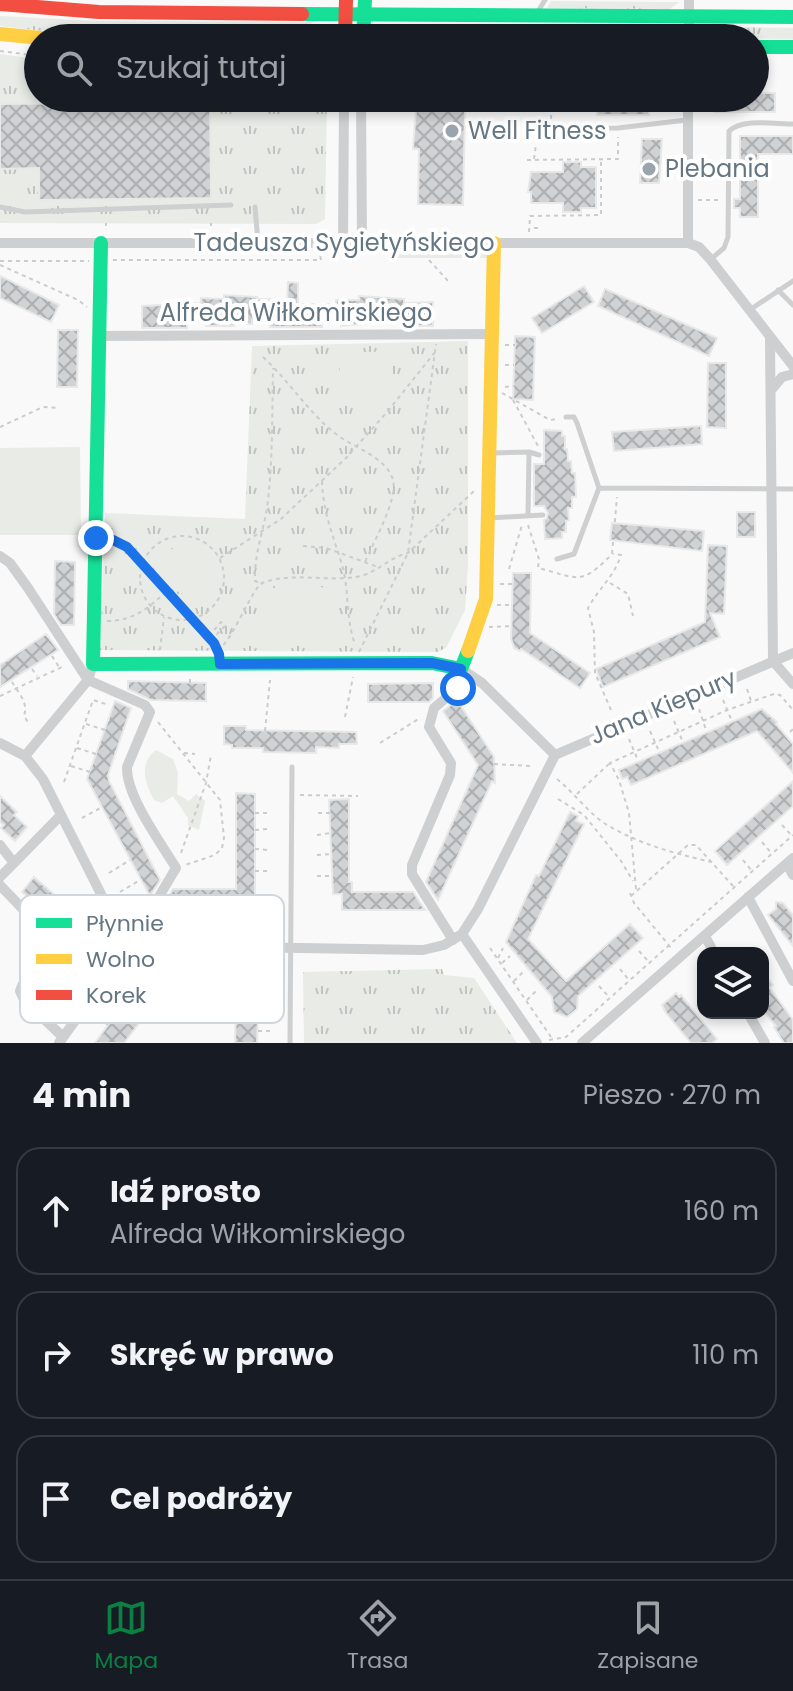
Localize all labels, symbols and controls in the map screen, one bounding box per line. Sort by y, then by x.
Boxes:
search box [24,24,769,112]
icon: search [52,46,96,90]
text: Szukaj tutaj [116,46,286,89]
place label: Well Fitness [468,114,607,147]
marker: Well Fitness [443,122,461,140]
place label: Plebania [665,152,770,185]
marker: Plebania [640,160,658,178]
street label: Tadeusza Sygietyńskiego [193,226,495,259]
street label: Alfreda Wiłkomirskiego [160,296,432,329]
route end [78,520,114,556]
street label: Jana Kiepury [584,661,742,752]
route start [440,670,476,706]
legend [20,895,284,1023]
text: Płynnie [86,908,164,939]
text: Wolno [86,944,155,975]
map controls [697,947,769,1019]
button: layers [697,947,769,1019]
text: Korek [86,980,147,1011]
text: 4 min [32,1071,131,1119]
text: Pieszo · 270 m [583,1077,761,1113]
text: Idź prosto [110,1170,261,1213]
icon: ahead [34,1189,78,1233]
text: 160 m [684,1193,759,1229]
text: Alfreda Wiłkomirskiego [110,1216,405,1252]
icon: right [34,1333,78,1377]
text: Skręć w prawo [110,1333,334,1376]
text: 110 m [692,1337,759,1373]
icon: arrive [34,1477,78,1521]
text: Cel podróży [110,1477,292,1520]
tab: Mapa [94,1596,158,1677]
tab: Trasa [347,1596,408,1677]
tab: Zapisane [597,1596,699,1677]

